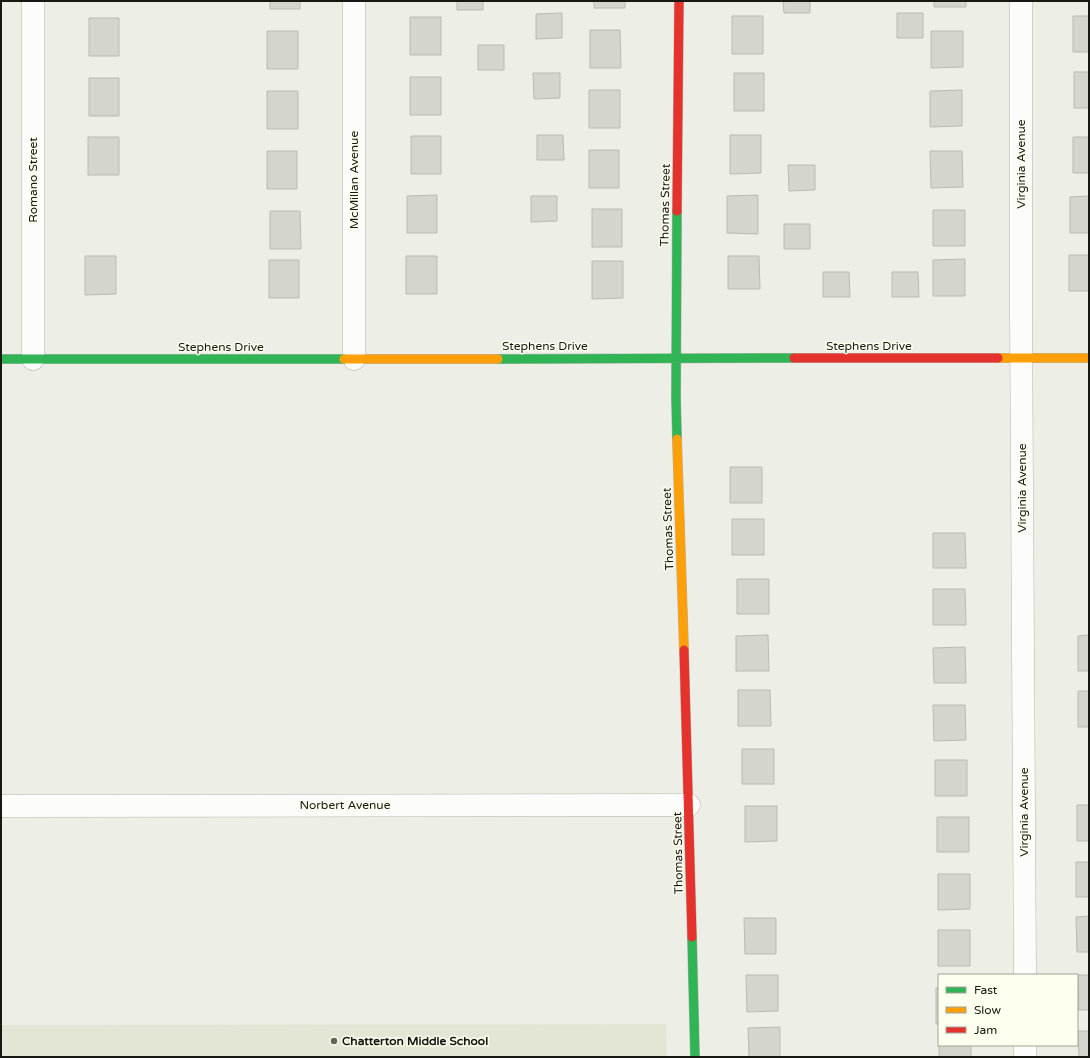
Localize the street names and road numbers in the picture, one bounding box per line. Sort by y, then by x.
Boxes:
street label: Virginia Avenue [1014,119,1028,209]
street label: McMillan Avenue [347,131,361,229]
street label: Romano Street [26,137,40,223]
street label: Thomas Street [657,163,673,247]
street label: Stephens Drive [502,339,588,353]
street label: Stephens Drive [826,339,912,353]
street label: Stephens Drive [178,340,264,354]
street label: Virginia Avenue [1015,443,1029,533]
street label: Thomas Street [660,487,676,571]
street label: Virginia Avenue [1017,767,1031,857]
street label: Norbert Avenue [300,798,391,812]
street label: Thomas Street [670,811,686,895]

